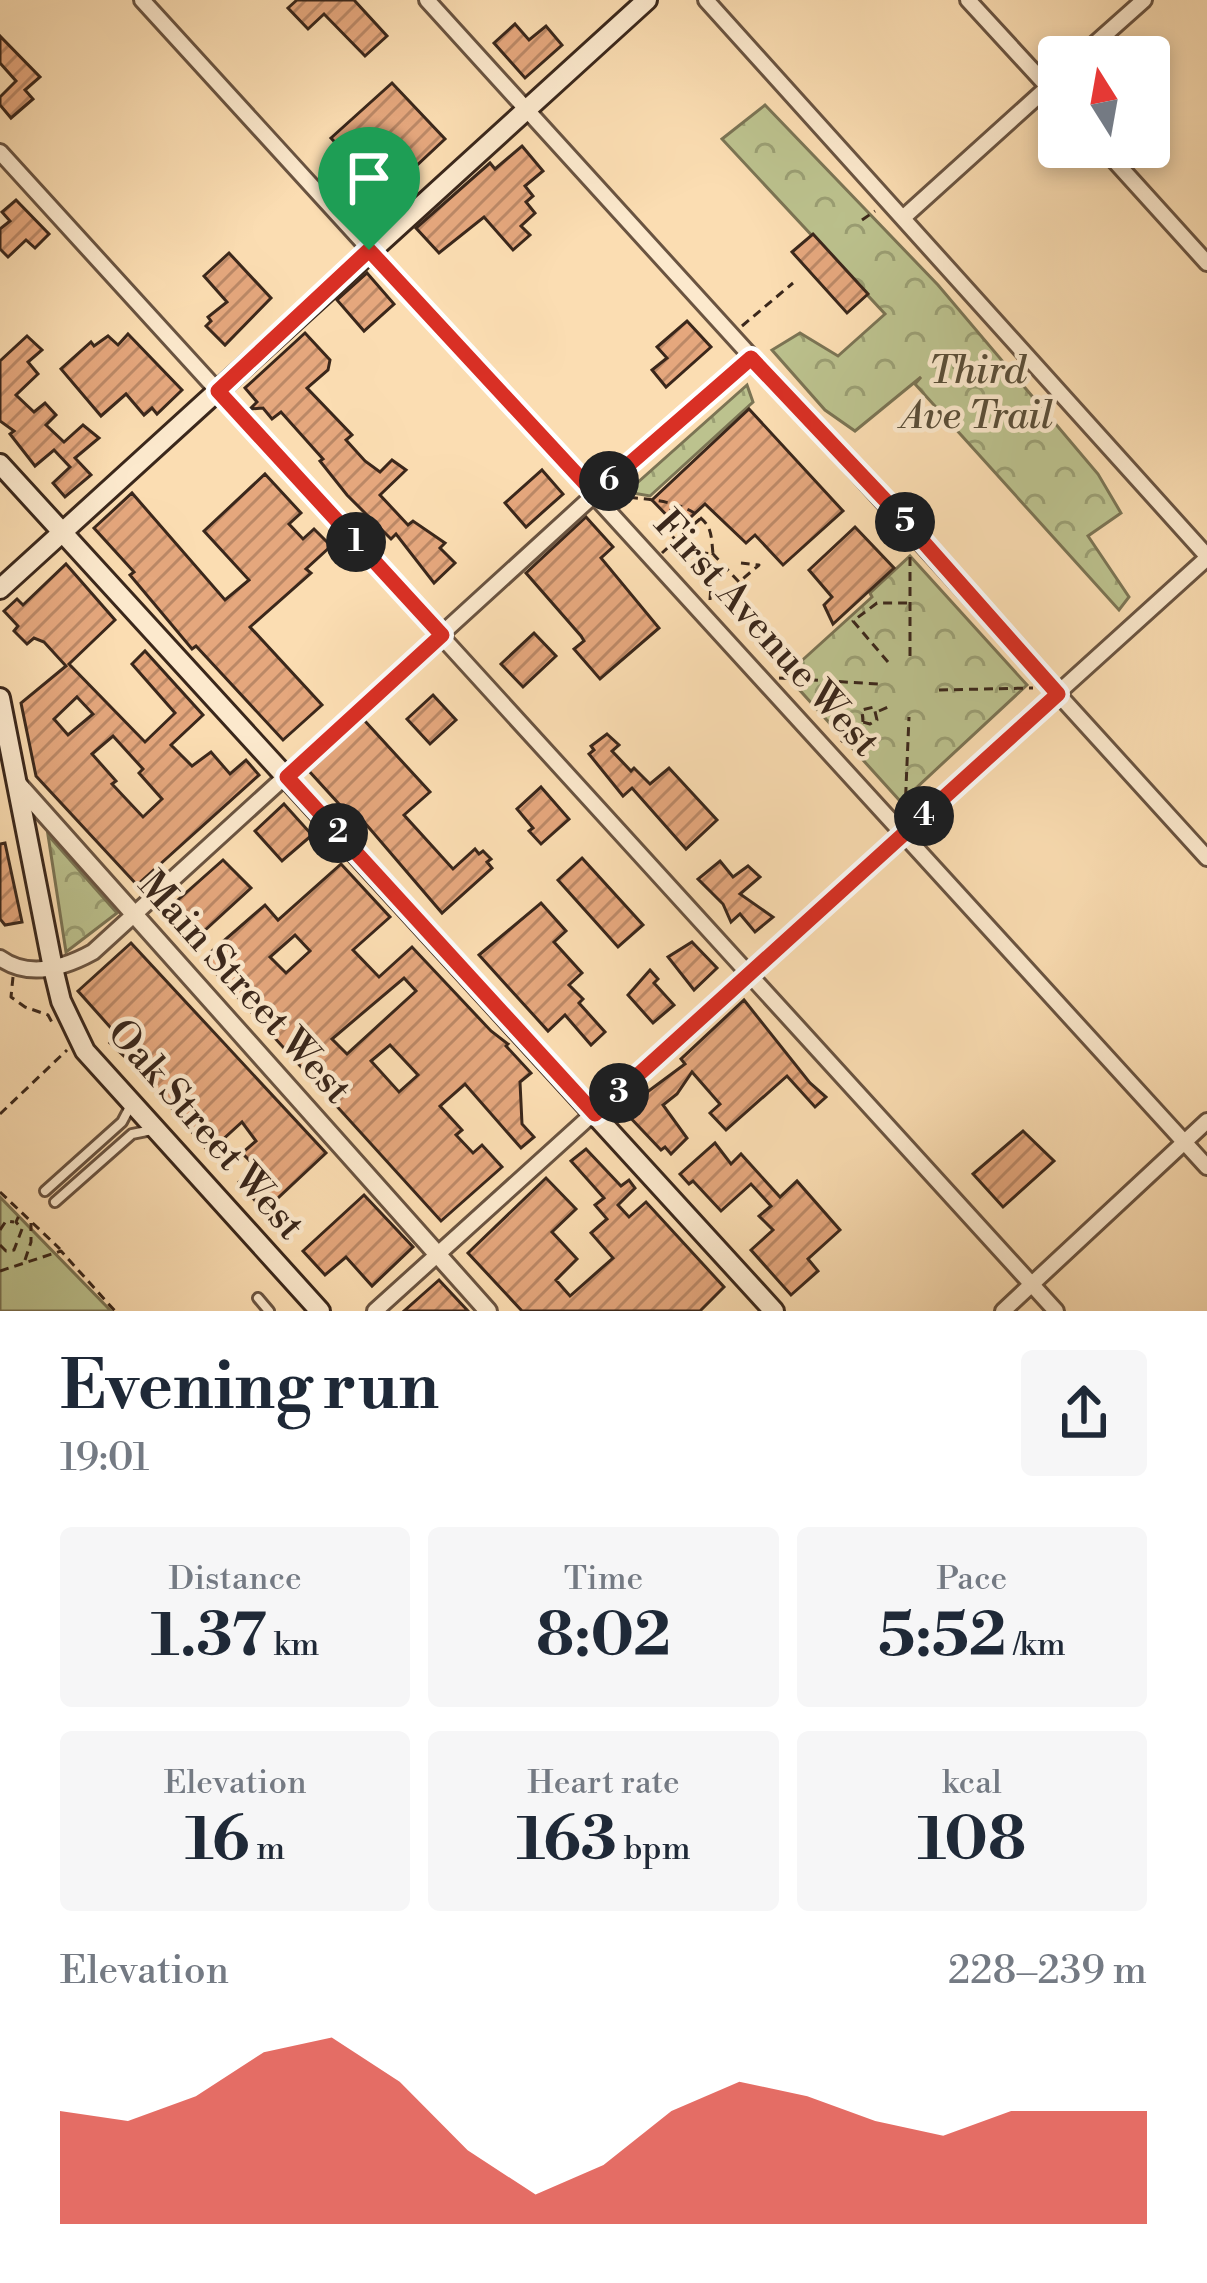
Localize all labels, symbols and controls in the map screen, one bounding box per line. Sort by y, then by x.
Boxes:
north arrow [1038,36,1170,168]
map controls [1038,36,1170,168]
pin [318,127,420,250]
icon: arrive [336,145,402,211]
park label: Third Ave Trail [897,347,1054,441]
pin: 6 [579,451,639,511]
text: 6 [599,460,619,501]
pin: 5 [875,492,935,552]
street label: First Avenue West [643,501,890,767]
text: 5 [895,501,915,542]
pin: 1 [326,512,386,572]
text: 1 [348,521,364,562]
pin: 4 [894,786,954,846]
text: 4 [913,795,935,836]
pin: 2 [308,803,368,863]
text: 2 [328,812,348,853]
street label: Main Street West [127,862,361,1115]
street label: Oak Street West [96,1010,314,1251]
pin: 3 [589,1063,649,1123]
text: 3 [609,1072,629,1113]
text: Evening run [60,1347,439,1430]
button: share [1021,1350,1147,1476]
text: 19:01 [60,1434,149,1483]
text: Distance [169,1559,302,1600]
text: Time [564,1559,643,1600]
text: Pace [936,1559,1007,1600]
text: 1.37 [151,1600,267,1675]
text: 8:02 [536,1600,671,1675]
text: 5:52 [878,1600,1006,1675]
text: km [267,1625,320,1666]
text: /km [1006,1625,1066,1666]
text: Elevation [164,1763,307,1804]
text: Heart rate [527,1763,680,1804]
text: kcal [942,1763,1002,1804]
text: 16 [185,1804,250,1879]
text: 163 [516,1804,617,1879]
text: 108 [917,1804,1026,1879]
text: m [250,1829,285,1870]
text: bpm [617,1829,691,1870]
text: Elevation [60,1947,229,1996]
text: 228–239 m [948,1947,1147,1996]

